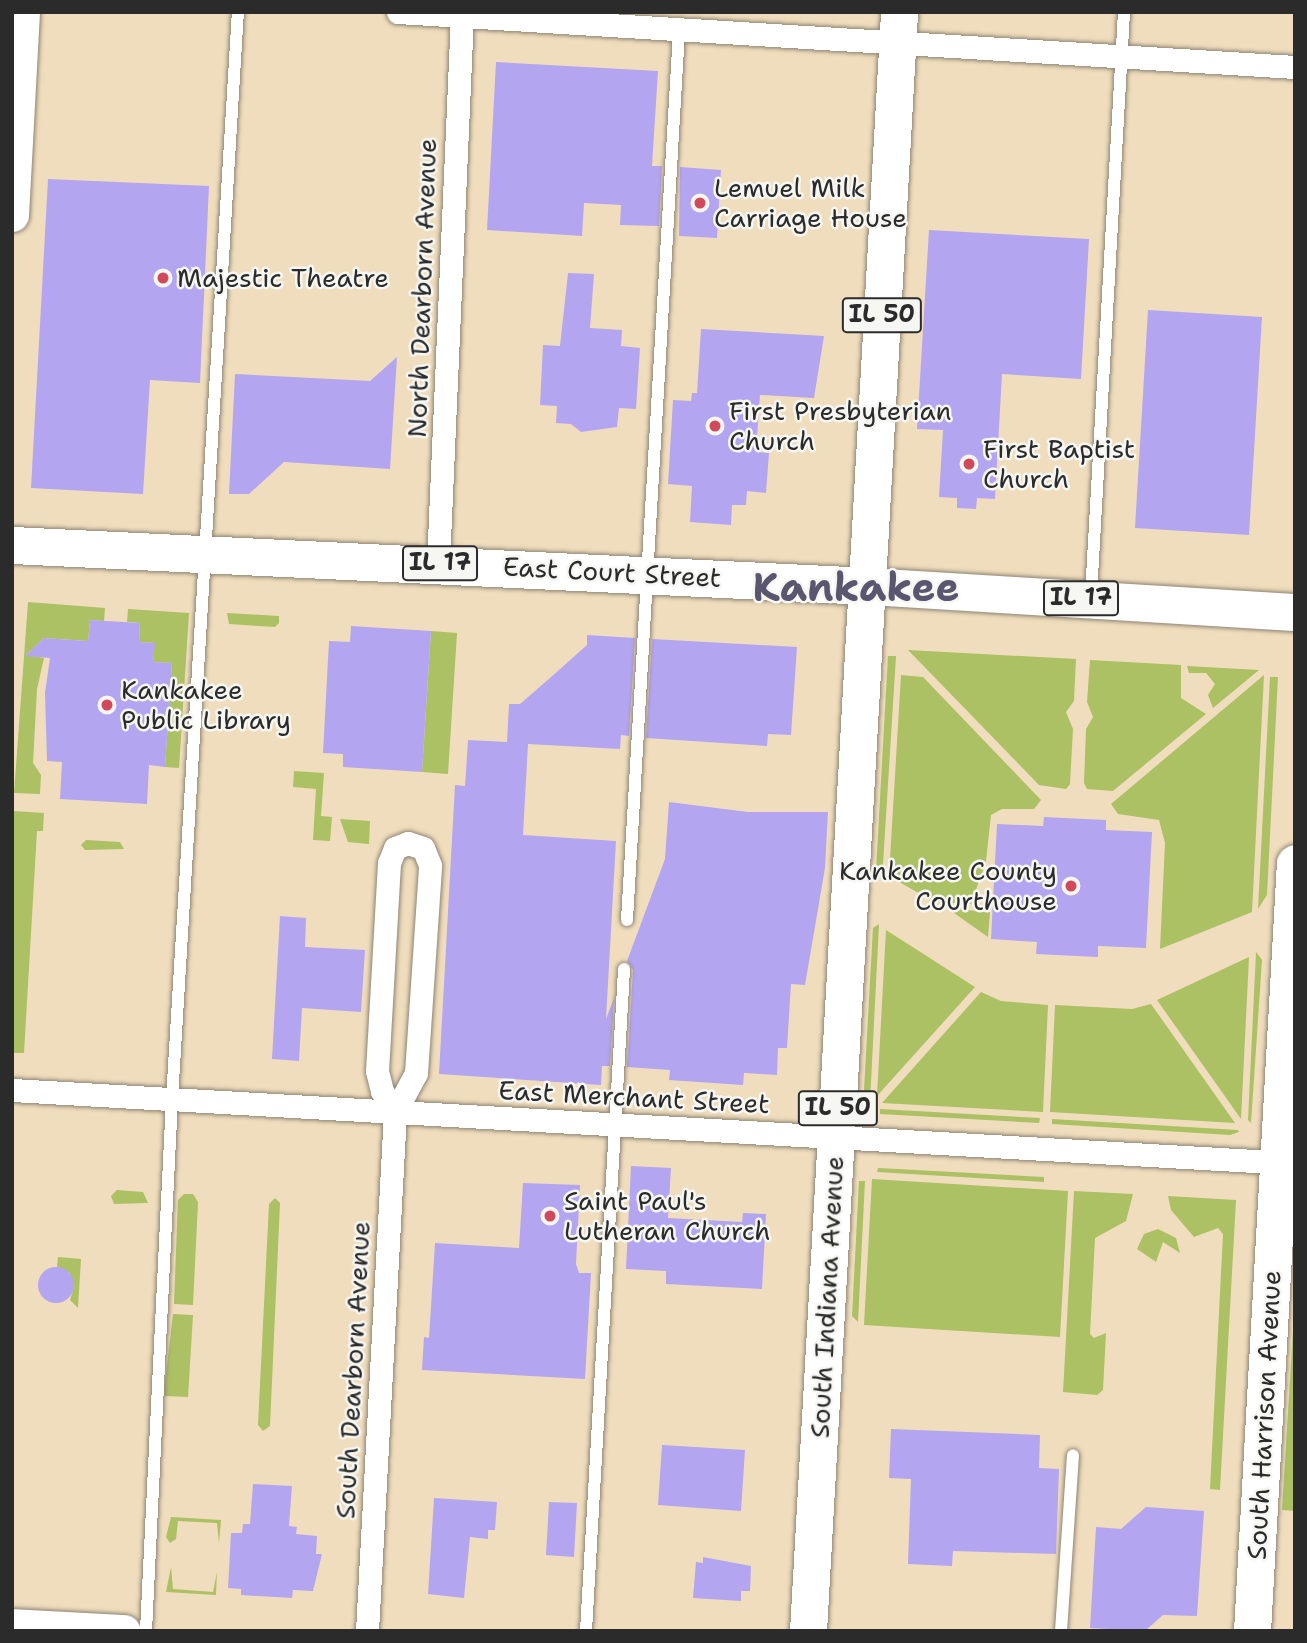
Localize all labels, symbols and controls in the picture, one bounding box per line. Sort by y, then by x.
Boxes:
street label: North Dearborn Avenue [401,138,443,438]
place label: Lemuel Milk Carriage House [714,172,907,234]
marker: Lemuel Milk Carriage House [692,195,708,211]
place label: Majestic Theatre [177,262,389,294]
marker: Majestic Theatre [155,270,171,286]
road number: IL 50 [842,294,922,336]
place label: First Presbyterian Church [729,395,951,457]
marker: First Presbyterian Church [707,418,723,434]
place label: First Baptist Church [983,433,1135,494]
marker: First Baptist Church [961,456,977,472]
road number: IL 17 [402,542,478,584]
street label: East Court Street [502,551,722,593]
district label: Kankakee [753,563,959,611]
road number: IL 17 [1042,578,1120,618]
place label: Kankakee Public Library [121,674,291,736]
marker: Kankakee Public Library [99,697,115,713]
place label: Kankakee County Courthouse [839,855,1057,917]
marker: Kankakee County Courthouse [1063,878,1079,894]
street label: East Merchant Street [498,1074,770,1120]
road number: IL 50 [798,1088,878,1128]
street label: South Indiana Avenue [804,1155,850,1439]
place label: Saint Paul's Lutheran Church [564,1185,771,1246]
marker: Saint Paul's Lutheran Church [542,1208,558,1224]
street label: South Dearborn Avenue [330,1220,376,1520]
street label: South Harrison Avenue [1241,1270,1287,1560]

